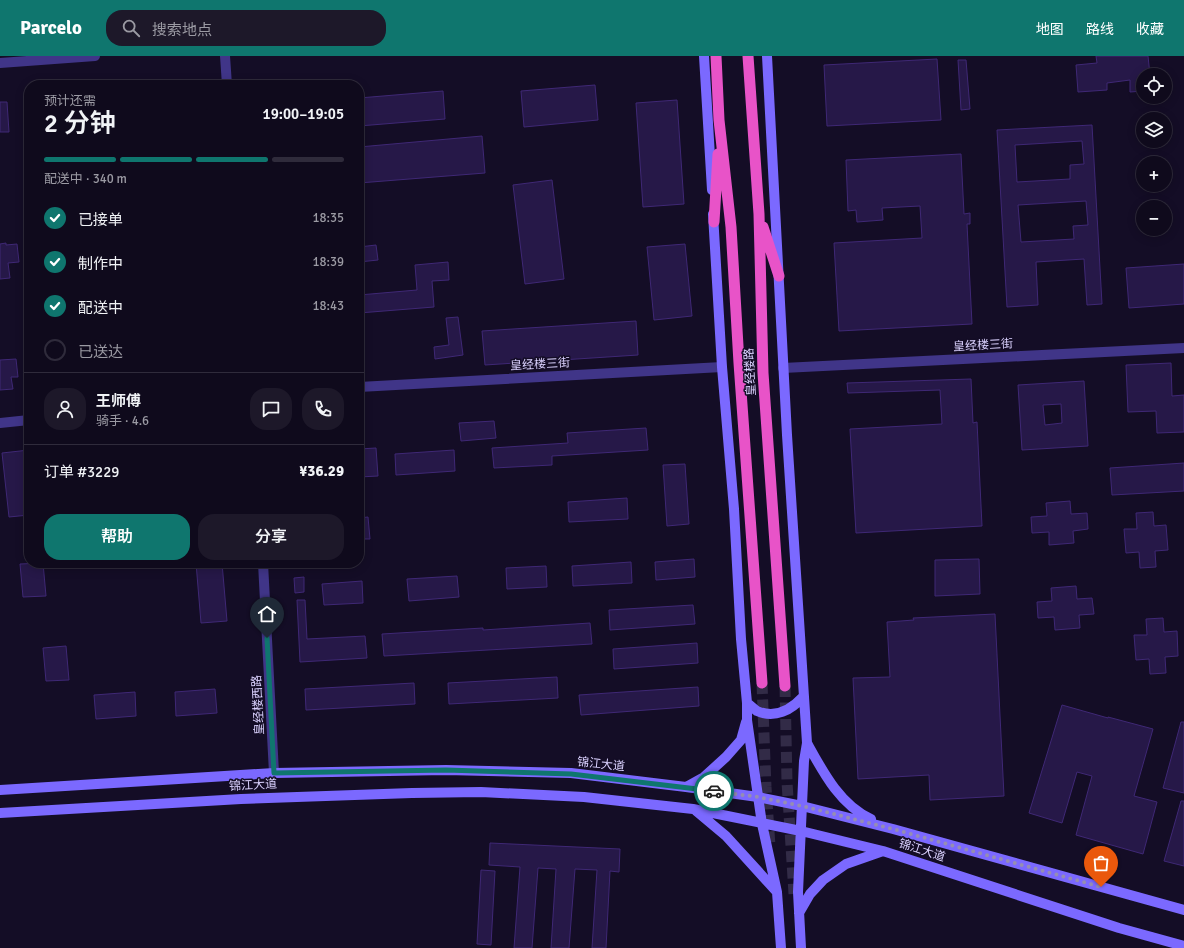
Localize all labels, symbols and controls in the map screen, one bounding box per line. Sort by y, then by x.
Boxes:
search box [106,10,386,46]
text: Parcelo [20,16,82,40]
icon: search [120,17,142,39]
text: 搜索地点 [152,21,212,39]
text: 地图 [1036,21,1064,38]
text: 路线 [1086,21,1114,38]
text: 收藏 [1136,21,1164,38]
map controls [1136,68,1172,236]
button: locate [1136,68,1172,104]
text: 预计还需 [44,93,96,109]
text: 19:00–19:05 [263,105,344,123]
text: 2 分钟 [44,108,116,140]
button: layers [1136,112,1172,148]
button: + [1136,156,1172,192]
text: 配送中 · 340 m [44,171,127,187]
button: − [1136,200,1172,236]
icon: check [44,207,66,229]
text: 18:35 [312,210,344,226]
text: 已接单 [78,211,123,229]
icon: check [44,251,66,273]
text: 18:39 [312,254,344,270]
text: 制作中 [78,255,123,273]
icon: check [44,295,66,317]
text: 18:43 [312,298,344,314]
text: 配送中 [78,299,123,317]
street label: 皇经楼三街 [953,336,1013,355]
text: 已送达 [78,343,123,361]
street label: 皇经楼路 [742,348,759,396]
street label: 皇经楼三街 [510,355,570,374]
button: person [44,388,86,430]
button: chat [250,388,292,430]
button: phone [302,388,344,430]
text: 王师傅 [96,392,141,410]
text: 骑手 · 4.6 [96,413,149,429]
text: ¥36.29 [299,462,344,480]
text: 订单 #3229 [44,463,119,481]
button: 帮助 [44,514,190,560]
button: 分享 [198,514,344,560]
pin [250,597,284,638]
icon: home [256,603,278,625]
street label: 皇经楼西路 [249,675,268,735]
street label: 锦江大道 [576,755,626,774]
courier [694,771,734,811]
street label: 锦江大道 [229,777,277,794]
icon: car [703,780,725,802]
street label: 锦江大道 [897,836,947,865]
pin [1084,846,1118,887]
icon: bag [1090,852,1112,874]

